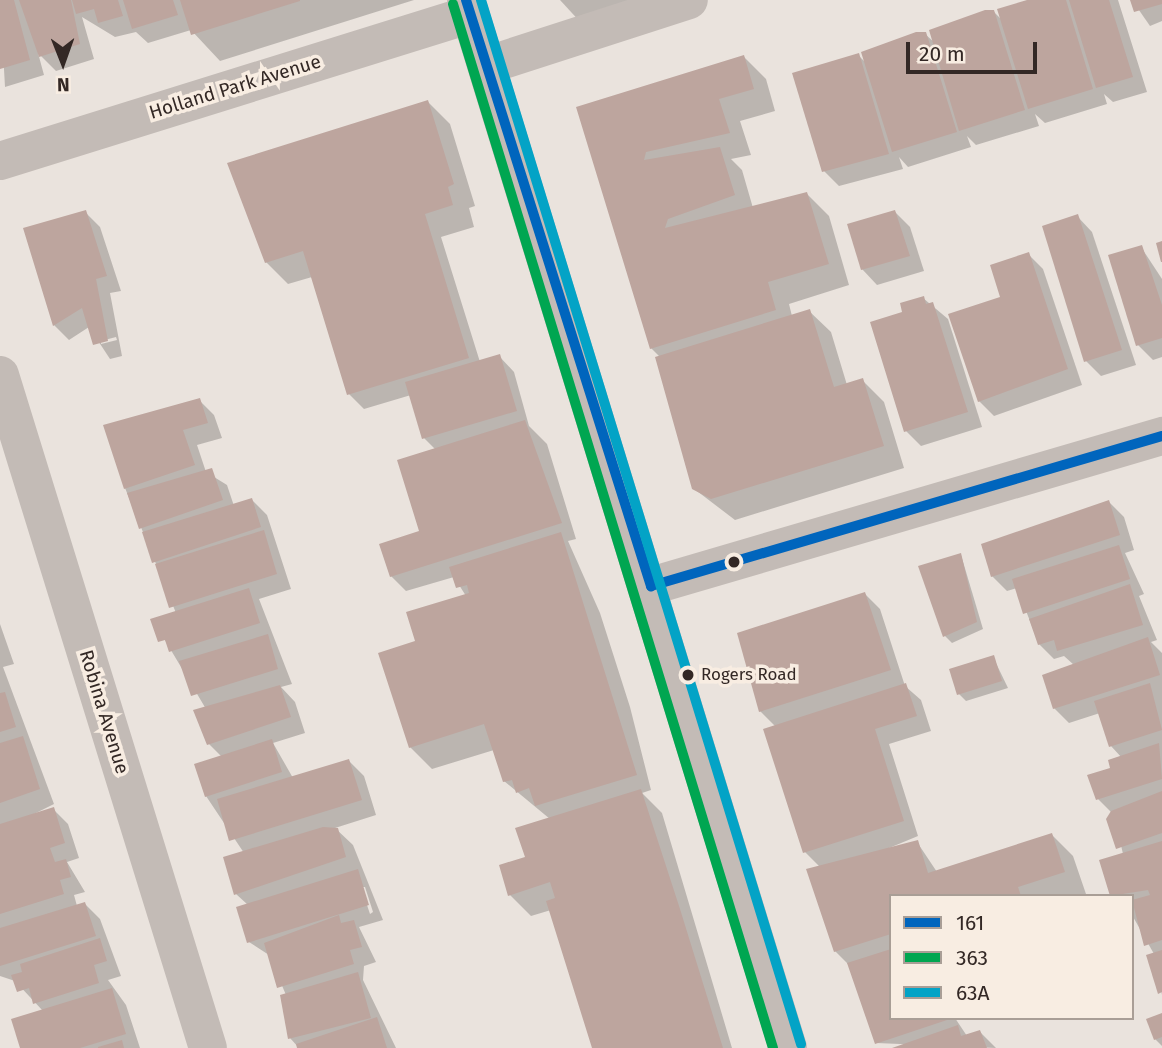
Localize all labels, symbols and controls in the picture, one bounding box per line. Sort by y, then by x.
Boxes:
north arrow [28,28,98,98]
scale bar [910,28,1041,72]
text: 20 m [919,41,965,67]
street label: Holland Park Avenue [146,50,324,124]
text: N [57,73,70,96]
unlabelled marker [727,555,741,569]
street label: Robina Avenue [74,647,134,777]
place label: Rogers Road [701,665,797,685]
marker: Rogers Road [681,668,695,682]
legend [889,894,1134,1020]
text: 161 [956,910,984,936]
text: 363 [956,945,988,971]
text: 63A [956,980,990,1006]

